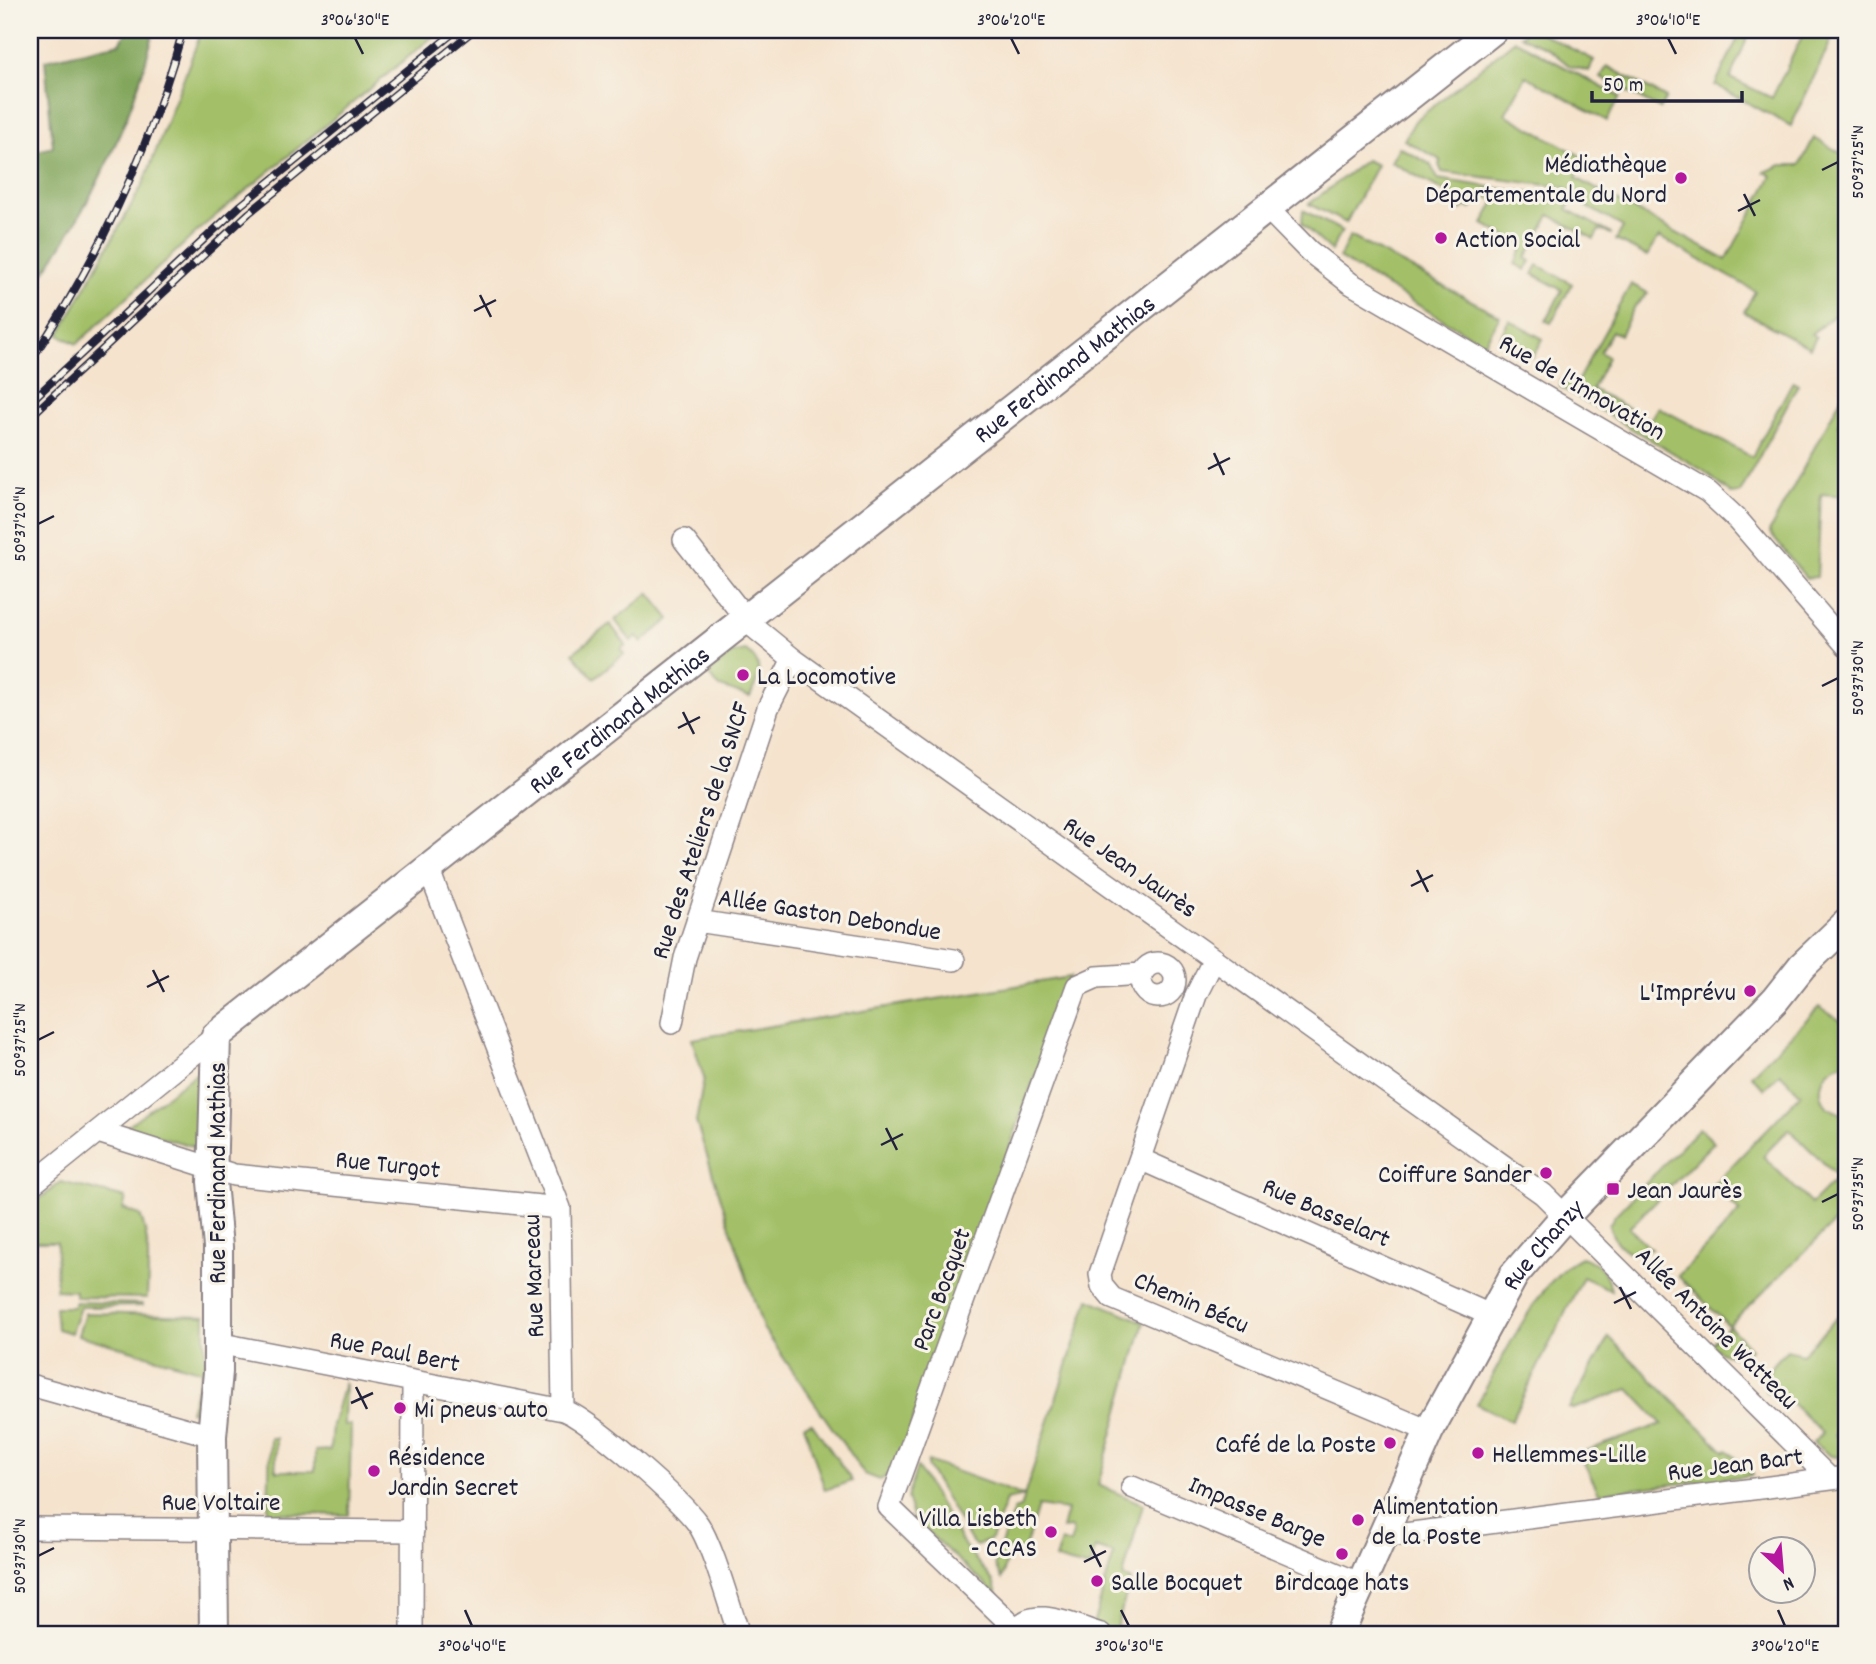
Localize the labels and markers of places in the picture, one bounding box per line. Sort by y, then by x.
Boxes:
place label: Médiathèque Départementale du Nord [1425,148,1667,215]
marker: Médiathèque Départementale du Nord [1673,170,1689,186]
place label: Action Social [1455,223,1580,260]
marker: Action Social [1433,230,1449,246]
place label: La Locomotive [757,660,896,697]
marker: La Locomotive [735,667,751,683]
place label: L'Imprévu [1639,976,1736,1013]
marker: L'Imprévu [1742,983,1758,999]
place label: Coiffure Sander [1378,1158,1532,1195]
marker: Coiffure Sander [1538,1165,1554,1181]
place label: Jean Jaurès [1627,1174,1743,1211]
marker: Jean Jaurès [1605,1181,1621,1197]
place label: Mi pneus auto [414,1393,548,1430]
marker: Mi pneus auto [392,1400,408,1416]
place label: Café de la Poste [1215,1428,1376,1465]
marker: Café de la Poste [1382,1435,1398,1451]
place label: Hellemmes-Lille [1492,1438,1647,1475]
place label: Résidence Jardin Secret [388,1441,519,1508]
marker: Hellemmes-Lille [1470,1445,1486,1461]
marker: Résidence Jardin Secret [366,1463,382,1479]
place label: Alimentation de la Poste [1372,1490,1498,1557]
place label: Villa Lisbeth - CCAS [919,1502,1037,1569]
marker: Alimentation de la Poste [1350,1512,1366,1528]
marker: Villa Lisbeth - CCAS [1043,1524,1059,1540]
marker: Birdcage hats [1334,1546,1350,1562]
place label: Salle Bocquet [1111,1566,1243,1603]
place label: Birdcage hats [1275,1566,1410,1603]
marker: Salle Bocquet [1089,1573,1105,1589]

